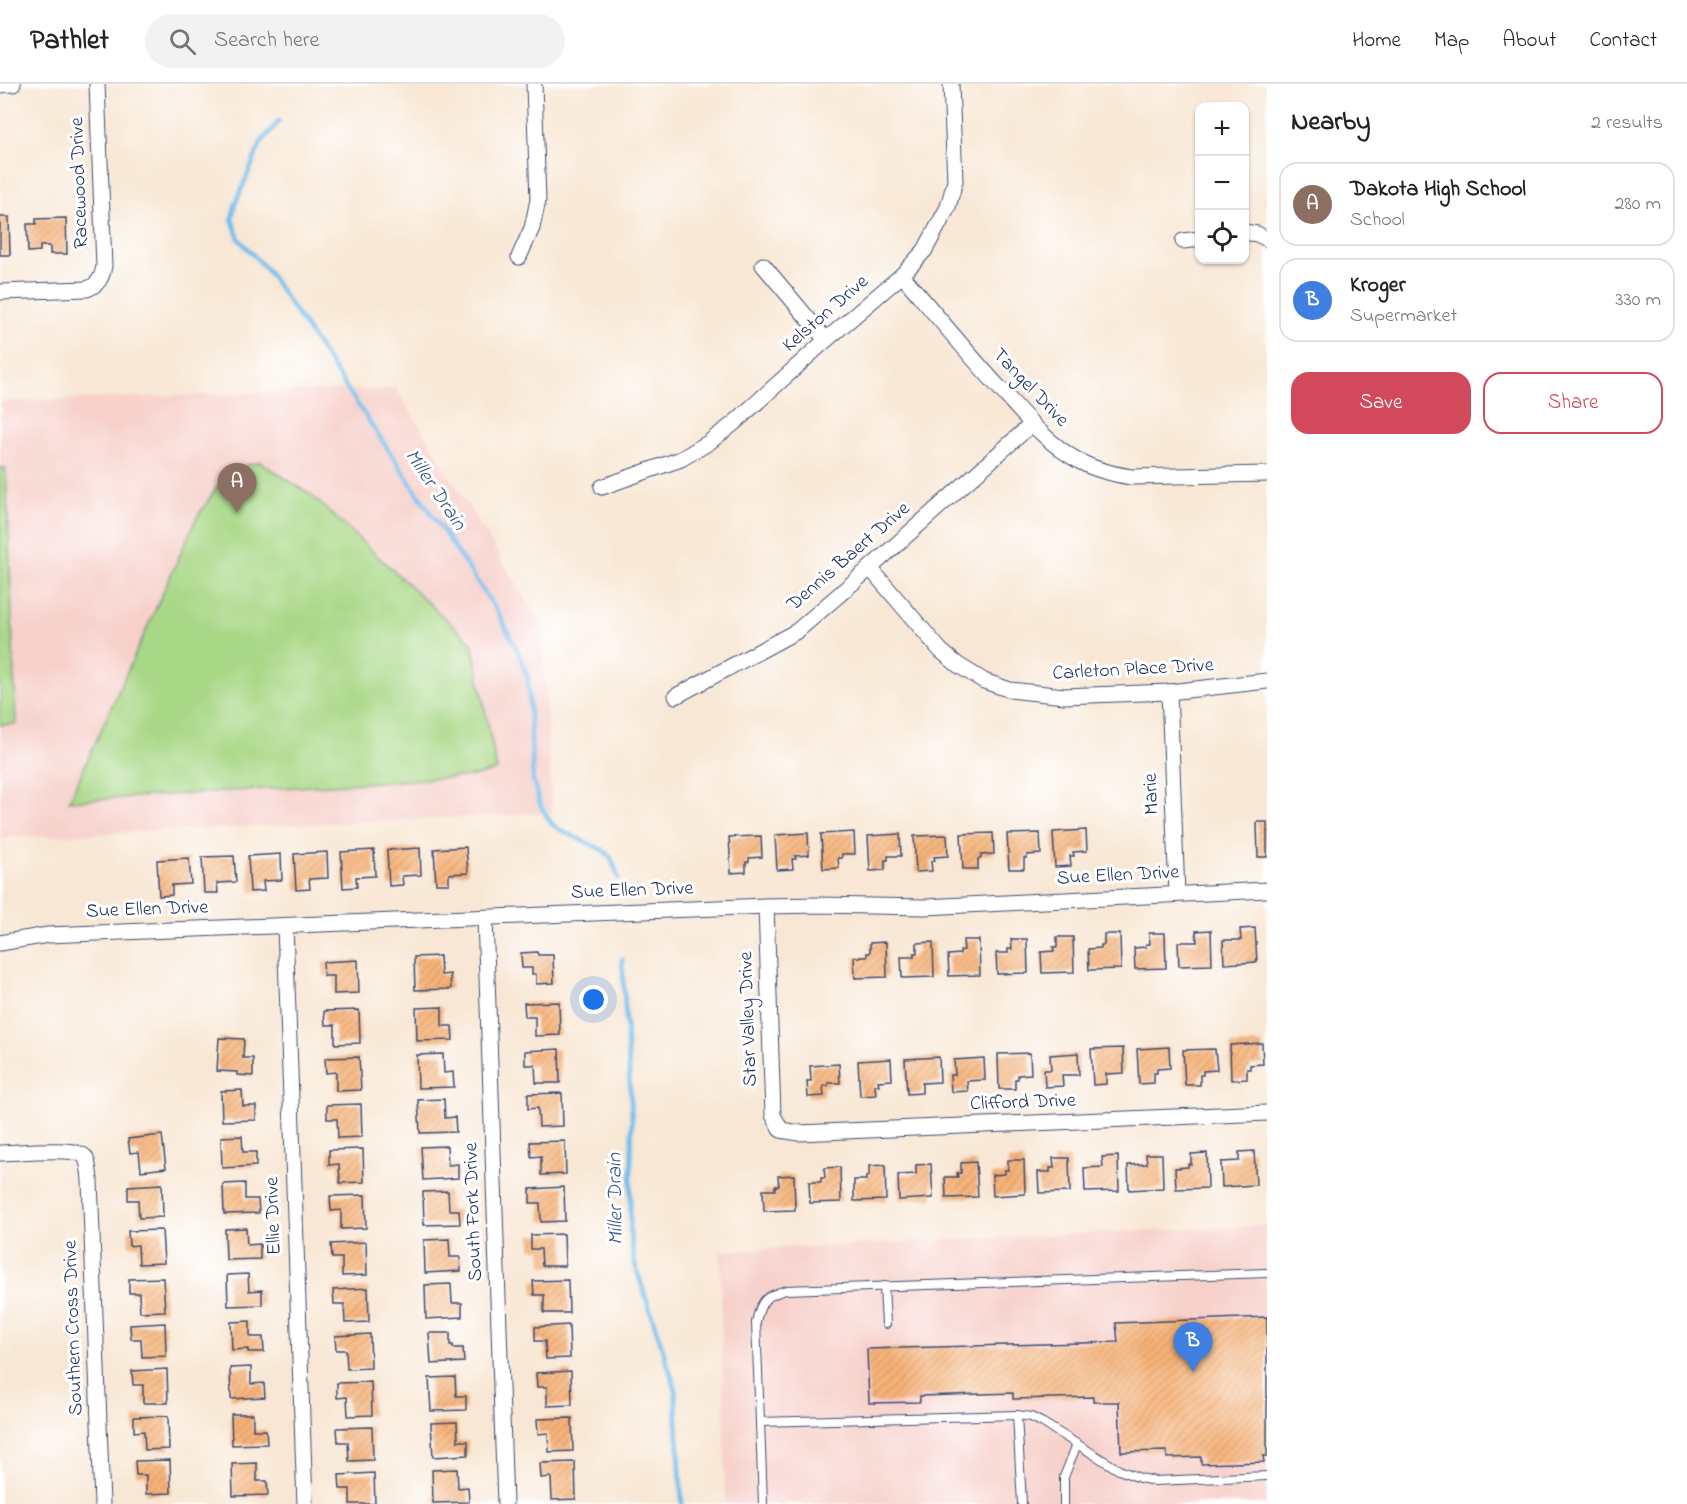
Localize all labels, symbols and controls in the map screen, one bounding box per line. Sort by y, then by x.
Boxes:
search box [145,14,565,68]
text: Pathlet [30,21,109,62]
icon: search [166,25,199,58]
text: Search here [214,25,319,57]
text: Home [1352,26,1401,56]
text: Map [1434,26,1469,56]
text: About [1502,26,1556,56]
text: Contact [1589,26,1657,56]
map controls [1195,102,1249,264]
button: + [1195,102,1249,156]
text: Nearby [1291,104,1370,142]
text: 2 results [1591,109,1663,138]
street label: Racewood Drive [63,117,97,249]
button: − [1195,156,1249,210]
text: Dakota High School [1350,174,1526,206]
text: A [1306,190,1319,219]
text: 280 m [1614,190,1661,219]
text: School [1350,206,1405,235]
button: locate [1195,210,1249,264]
street label: Kelston Drive [777,268,876,360]
text: Kroger [1350,270,1406,302]
text: B [1306,286,1319,315]
text: 330 m [1615,286,1661,315]
text: Supermarket [1350,302,1457,331]
street label: Tangel Drive [984,342,1075,435]
button: Save [1291,372,1471,434]
button: Share [1483,372,1663,434]
water label: Miller Drain [397,443,474,537]
pin: A [218,464,256,513]
street label: Dennis Baert Drive [780,495,917,619]
street label: Carleton Place Drive [1052,651,1214,689]
street label: Marie [1137,773,1167,815]
street label: Sue Ellen Drive [1056,858,1180,894]
street label: Sue Ellen Drive [570,874,694,908]
street label: Sue Ellen Drive [85,893,209,927]
street label: Star Valley Drive [732,951,766,1087]
your location [579,985,608,1014]
street label: Clifford Drive [970,1087,1076,1119]
street label: South Fork Drive [457,1142,491,1282]
water label: Miller Drain [600,1152,632,1245]
street label: Ellie Drive [258,1176,290,1256]
street label: Southern Cross Drive [56,1240,92,1416]
pin: B [1174,1322,1212,1372]

